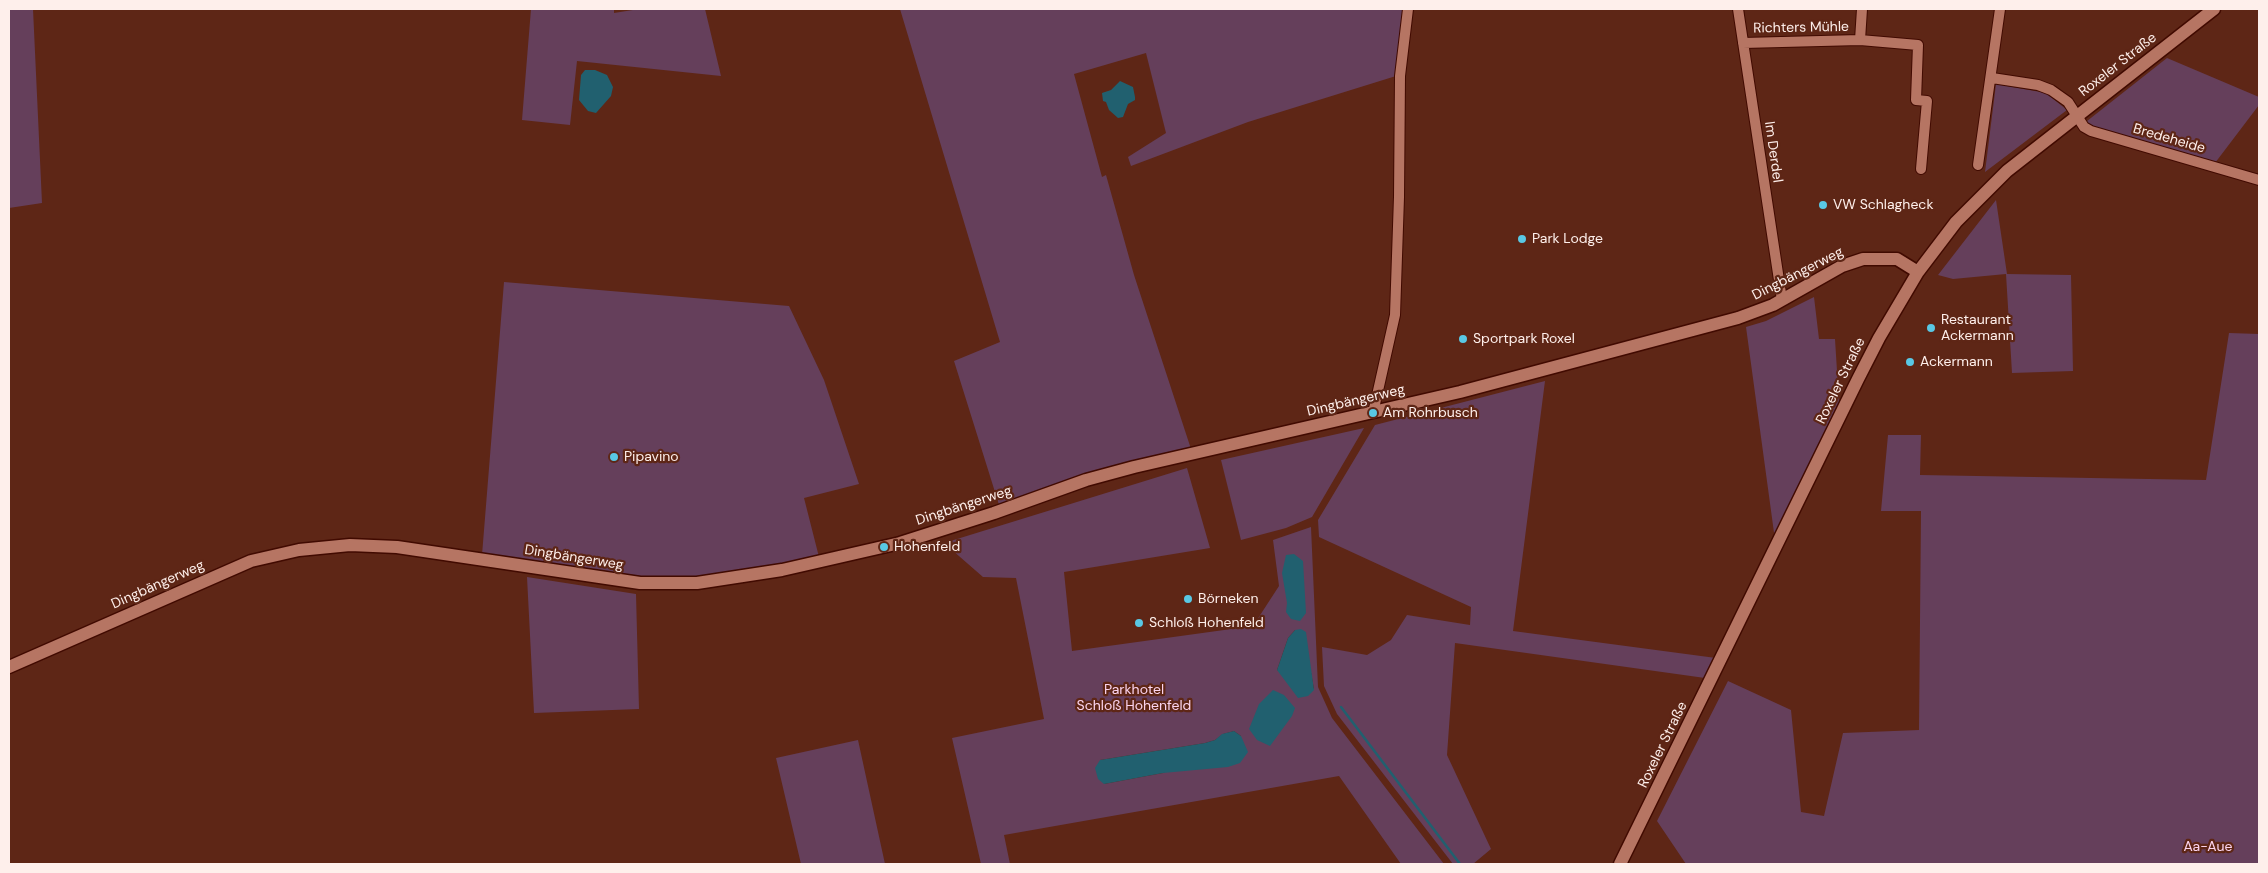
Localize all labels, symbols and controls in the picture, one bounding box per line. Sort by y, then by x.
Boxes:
street label: Richters Mühle [1753,19,1849,37]
street label: Roxeler Straße [2076,29,2160,101]
street label: Im Derdel [1760,120,1786,184]
street label: Bredeheide [2131,121,2207,157]
place label: VW Schlagheck [1833,197,1933,213]
marker: VW Schlagheck [1817,199,1829,211]
place label: Park Lodge [1532,231,1603,247]
marker: Park Lodge [1516,233,1528,245]
street label: Dingbängerweg [1750,244,1846,304]
place label: Restaurant Ackermann [1941,312,2014,344]
marker: Restaurant Ackermann [1925,322,1937,334]
place label: Sportpark Roxel [1473,331,1575,347]
marker: Sportpark Roxel [1457,333,1469,345]
street label: Roxeler Straße [1813,335,1869,427]
place label: Ackermann [1920,354,1993,370]
marker: Ackermann [1904,356,1916,368]
street label: Dingbängerweg [1305,382,1407,420]
place label: Am Rohrbusch [1383,405,1478,421]
marker: Am Rohrbusch [1367,407,1379,419]
place label: Pipavino [624,449,679,465]
marker: Pipavino [608,451,620,463]
street label: Dingbängerweg [914,483,1014,529]
place label: Hohenfeld [894,539,960,555]
marker: Hohenfeld [878,541,890,553]
street label: Dingbängerweg [523,542,625,574]
street label: Dingbängerweg [109,557,207,613]
place label: Börneken [1198,591,1258,607]
marker: Börneken [1182,593,1194,605]
place label: Schloß Hohenfeld [1149,615,1264,631]
marker: Schloß Hohenfeld [1133,617,1145,629]
park label: Parkhotel Schloß Hohenfeld [1077,682,1191,714]
street label: Roxeler Straße [1635,699,1691,791]
park label: Aa-Aue [2184,839,2232,855]

